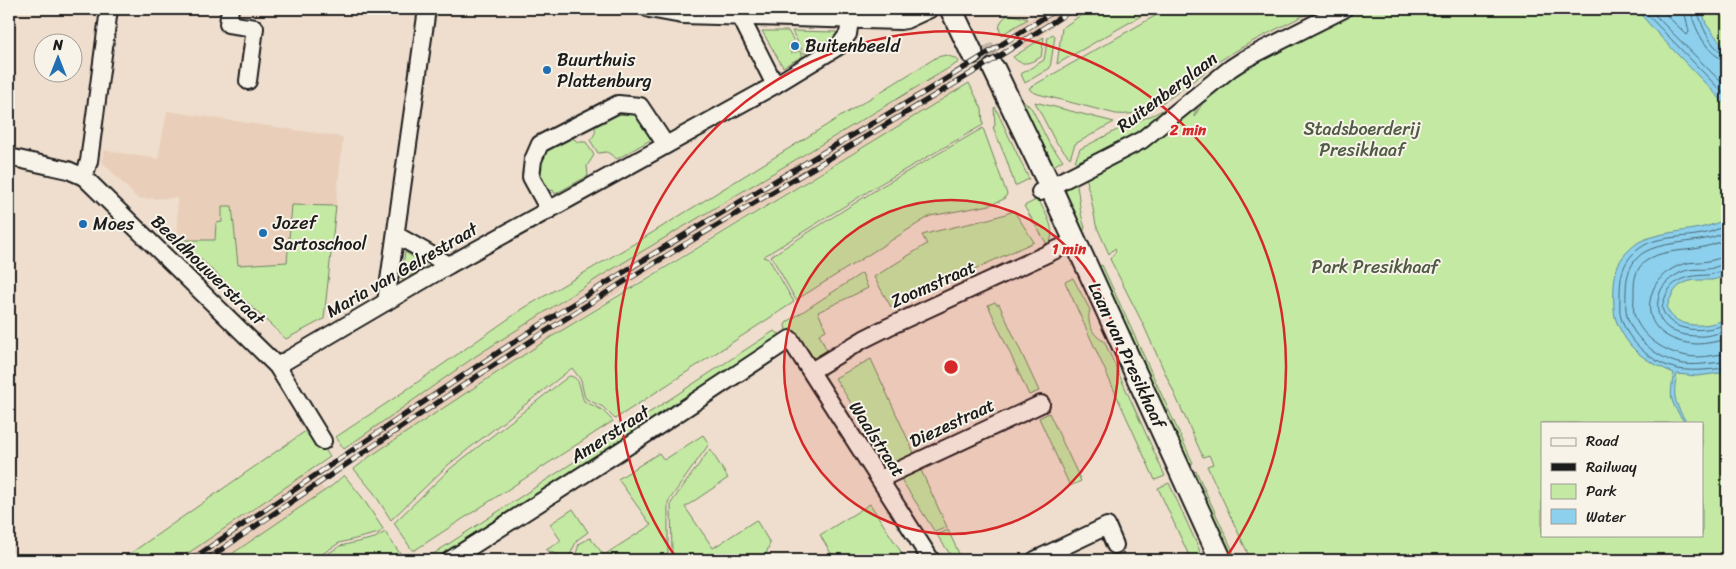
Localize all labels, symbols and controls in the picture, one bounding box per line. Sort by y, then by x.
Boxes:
place label: Buitenbeeld [805,30,901,62]
north arrow [32,32,82,82]
text: N [52,33,63,58]
marker: Buitenbeeld [789,40,801,52]
street label: Ruitenberglaan [1109,43,1225,141]
place label: Buurthuis Plattenburg [557,44,652,97]
marker: Buurthuis Plattenburg [541,64,553,76]
park label: Stadsboerderij Presikhaaf [1303,113,1421,166]
text: 2 min [1169,117,1207,143]
street label: Beeldhouwerstraat [143,207,273,334]
place label: Jozef Sartoschool [272,207,368,260]
place label: Moes [93,208,135,240]
street label: Maria van Gelrestraat [320,213,485,327]
marker: Moes [77,218,89,230]
marker: Jozef Sartoschool [257,227,269,239]
text: 1 min [1052,236,1087,262]
street label: Zoomstraat [885,251,981,317]
park label: Park Presikhaaf [1311,251,1442,283]
street label: Laan van Presikhaaf [1079,276,1176,435]
centre of rings [942,358,960,376]
street label: Diezestraat [904,389,1000,457]
street label: Waalstraat [840,394,914,484]
street label: Amerstraat [563,396,657,473]
legend [1541,422,1704,536]
text: Road [1586,428,1619,454]
text: Railway [1586,454,1637,480]
text: Park [1586,478,1617,504]
text: Water [1586,504,1626,530]

